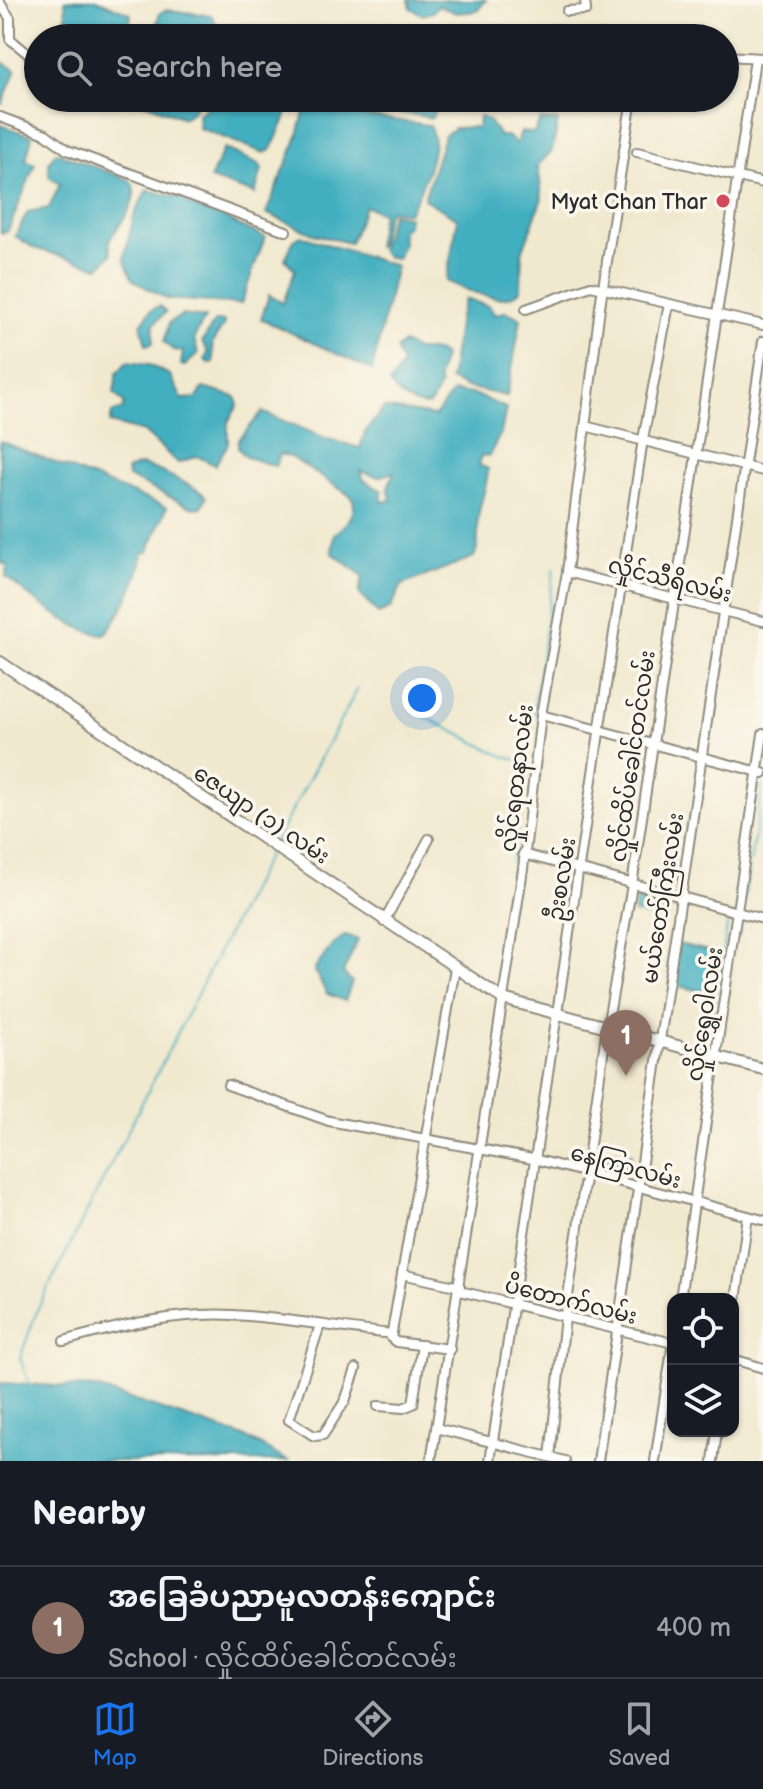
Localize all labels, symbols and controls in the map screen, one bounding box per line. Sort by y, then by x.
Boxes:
search box [24,24,739,112]
icon: search [52,46,96,90]
text: Search here [116,50,282,86]
place label: Myat Chan Thar [550,189,708,216]
marker: Myat Chan Thar [714,192,732,210]
street label: လှိုင်သီရိလမ်း [604,549,735,612]
street label: လှိုင်ထိပ်ခေါင်တင်လမ်း [602,648,665,864]
your location [402,678,442,718]
street label: လှိုင်ရတနာလမ်း [492,702,543,854]
street label: ဇေယျာ (၁) လမ်း [186,757,336,874]
street label: မယ်တော်ကြီးလမ်း [634,810,693,986]
street label: ဦးစလမ်း [540,835,585,923]
street label: လှိုင်ရွှေဝါလမ်း [679,945,732,1084]
pin: 1 [600,1010,652,1076]
street label: နေကြာလမ်း [567,1137,685,1198]
street label: ပိတောက်လမ်း [502,1269,640,1331]
map controls [667,1293,739,1437]
button: locate [667,1293,739,1365]
button: layers [667,1365,739,1437]
text: Nearby [32,1493,146,1534]
text: အခြေခံပညာမူလတန်းကျောင်း [108,1580,496,1616]
text: 1 [53,1613,63,1644]
text: 400 m [656,1613,731,1644]
text: School · လှိုင်ထိပ်ခေါင်တင်လမ်း [108,1644,457,1675]
tab: Map [93,1697,137,1772]
tab: Directions [322,1697,423,1772]
tab: Saved [609,1697,670,1772]

